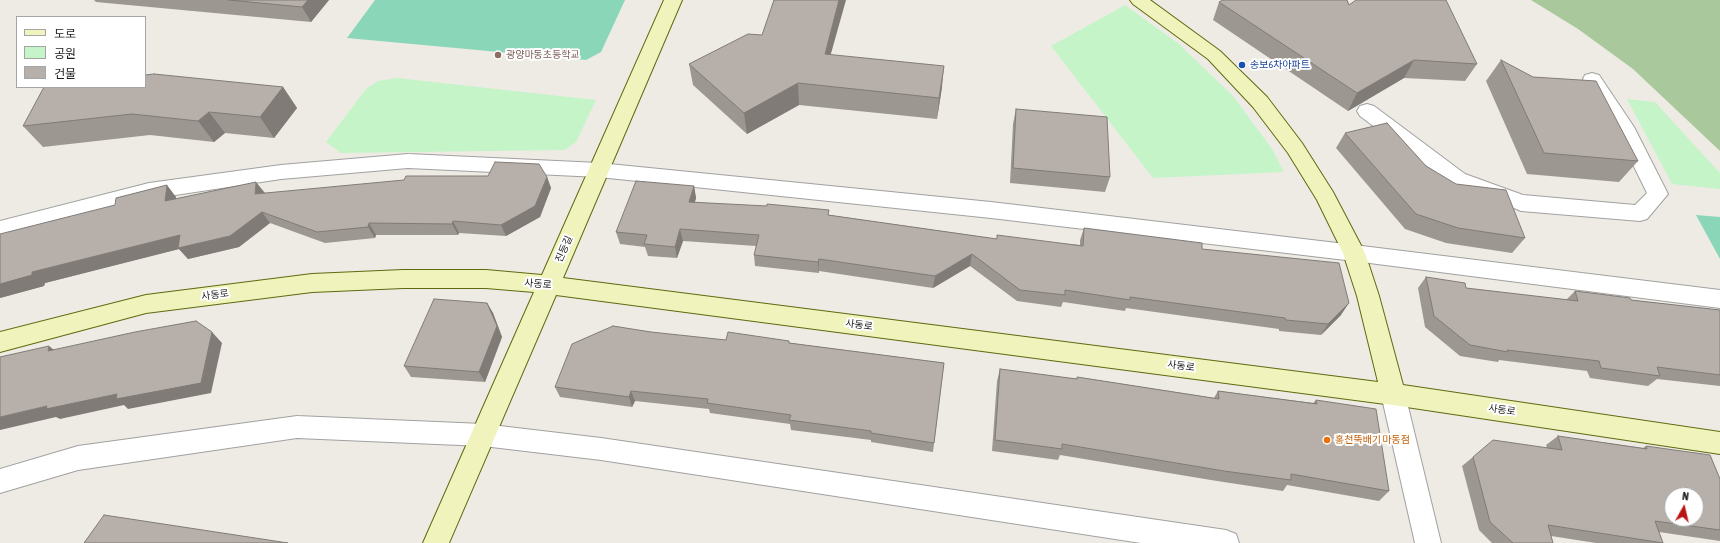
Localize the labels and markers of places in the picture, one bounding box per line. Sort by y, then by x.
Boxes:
place label: 광양마동초등학교 [506,49,580,61]
marker: 광양마동초등학교 [493,50,503,60]
place label: 송보6차아파트 [1250,59,1310,71]
marker: 송보6차아파트 [1237,60,1247,70]
place label: 홍천뚝배기 마동점 [1335,434,1410,446]
marker: 홍천뚝배기 마동점 [1322,435,1332,445]

